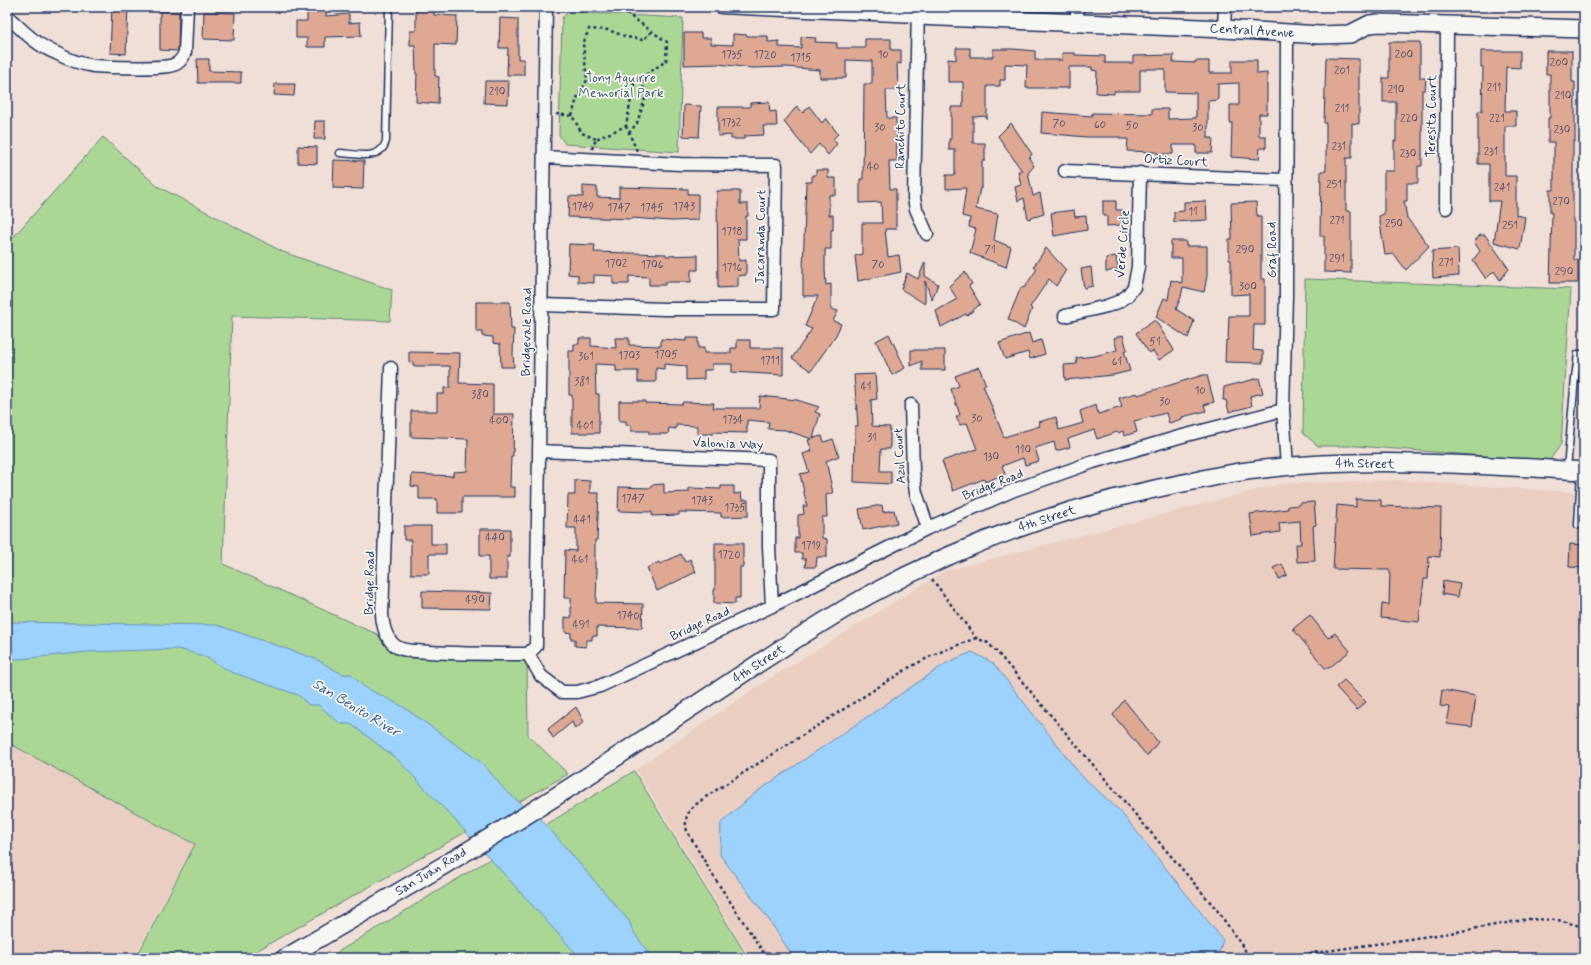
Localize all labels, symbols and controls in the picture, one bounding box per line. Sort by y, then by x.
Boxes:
street label: Central Avenue [1209,20,1295,42]
house number: 1735 [721,48,743,62]
house number: 1720 [753,48,777,62]
house number: 10 [877,48,889,62]
house number: 200 [1395,48,1413,62]
house number: 1715 [790,51,812,65]
house number: 200 [1550,56,1568,70]
house number: 201 [1334,64,1350,78]
park label: Tony Aguirre Memorial Park [579,70,664,102]
street label: Teresita Court [1423,74,1441,157]
house number: 211 [1487,81,1501,95]
street label: Ranchito Court [892,83,910,169]
house number: 210 [1388,83,1404,97]
house number: 210 [489,85,505,99]
house number: 210 [1555,89,1571,103]
house number: 211 [1335,102,1349,116]
house number: 220 [1400,112,1418,126]
house number: 221 [1489,112,1505,126]
house number: 1732 [721,116,742,130]
house number: 70 [1053,117,1065,131]
house number: 60 [1094,118,1106,132]
house number: 50 [1126,119,1138,133]
house number: 30 [874,121,886,135]
house number: 30 [1192,121,1204,135]
house number: 230 [1554,123,1570,137]
house number: 231 [1332,140,1346,154]
house number: 231 [1484,145,1498,159]
house number: 230 [1400,147,1416,161]
street label: Ortiz Court [1143,151,1209,171]
house number: 40 [867,160,879,174]
house number: 251 [1326,178,1342,192]
house number: 241 [1494,181,1510,195]
street label: Jacaranda Court [752,189,770,285]
house number: 270 [1552,195,1570,209]
house number: 1749 [572,200,594,214]
house number: 1743 [673,200,695,214]
house number: 1747 [607,201,631,215]
house number: 1745 [640,201,664,215]
house number: 11 [1188,205,1198,219]
street label: Verde Circle [1112,210,1134,278]
house number: 271 [1329,214,1345,228]
house number: 250 [1385,217,1403,231]
house number: 251 [1502,219,1518,233]
street label: Graf Road [1264,222,1281,278]
house number: 1718 [722,225,742,239]
house number: 71 [984,243,996,257]
house number: 290 [1236,243,1254,257]
house number: 291 [1329,252,1345,266]
house number: 271 [1438,256,1454,270]
house number: 1702 [605,257,628,271]
house number: 1706 [641,258,664,272]
house number: 70 [872,258,884,272]
house number: 1716 [722,261,743,275]
house number: 290 [1555,265,1573,279]
house number: 300 [1239,280,1257,294]
street label: Bridgevale Road [518,288,536,376]
house number: 51 [1149,335,1161,349]
house number: 1705 [654,348,678,362]
house number: 1703 [618,349,640,363]
house number: 361 [578,350,594,364]
house number: 1711 [760,354,780,368]
house number: 61 [1112,355,1122,369]
house number: 381 [574,375,590,389]
house number: 41 [860,380,872,394]
house number: 10 [1194,384,1206,398]
house number: 380 [471,388,489,402]
house number: 30 [1159,395,1171,409]
house number: 30 [971,412,983,426]
house number: 1734 [722,413,744,427]
house number: 400 [489,414,509,428]
house number: 401 [577,419,593,433]
street label: Azul Court [890,427,910,484]
house number: 31 [867,431,877,445]
street label: Valonia Way [692,434,764,454]
house number: 110 [1015,443,1031,457]
house number: 130 [983,450,999,464]
street label: 4th Street [1335,455,1395,473]
street label: Bridge Road [960,465,1026,505]
house number: 1747 [621,492,645,506]
house number: 1743 [691,494,713,508]
house number: 1735 [724,501,746,515]
street label: 4th Street [1016,502,1078,536]
house number: 441 [573,513,591,527]
house number: 440 [485,531,505,545]
house number: 1719 [801,539,821,553]
house number: 1720 [717,548,741,562]
street label: Bridge Road [361,551,379,615]
house number: 461 [572,553,588,567]
house number: 490 [465,593,485,607]
street label: Bridge Road [667,603,733,645]
house number: 1740 [616,609,640,623]
house number: 491 [572,618,590,632]
street label: 4th Street [730,641,789,687]
water label: San Benito River [309,675,405,742]
street label: San Juan Road [392,844,470,900]

